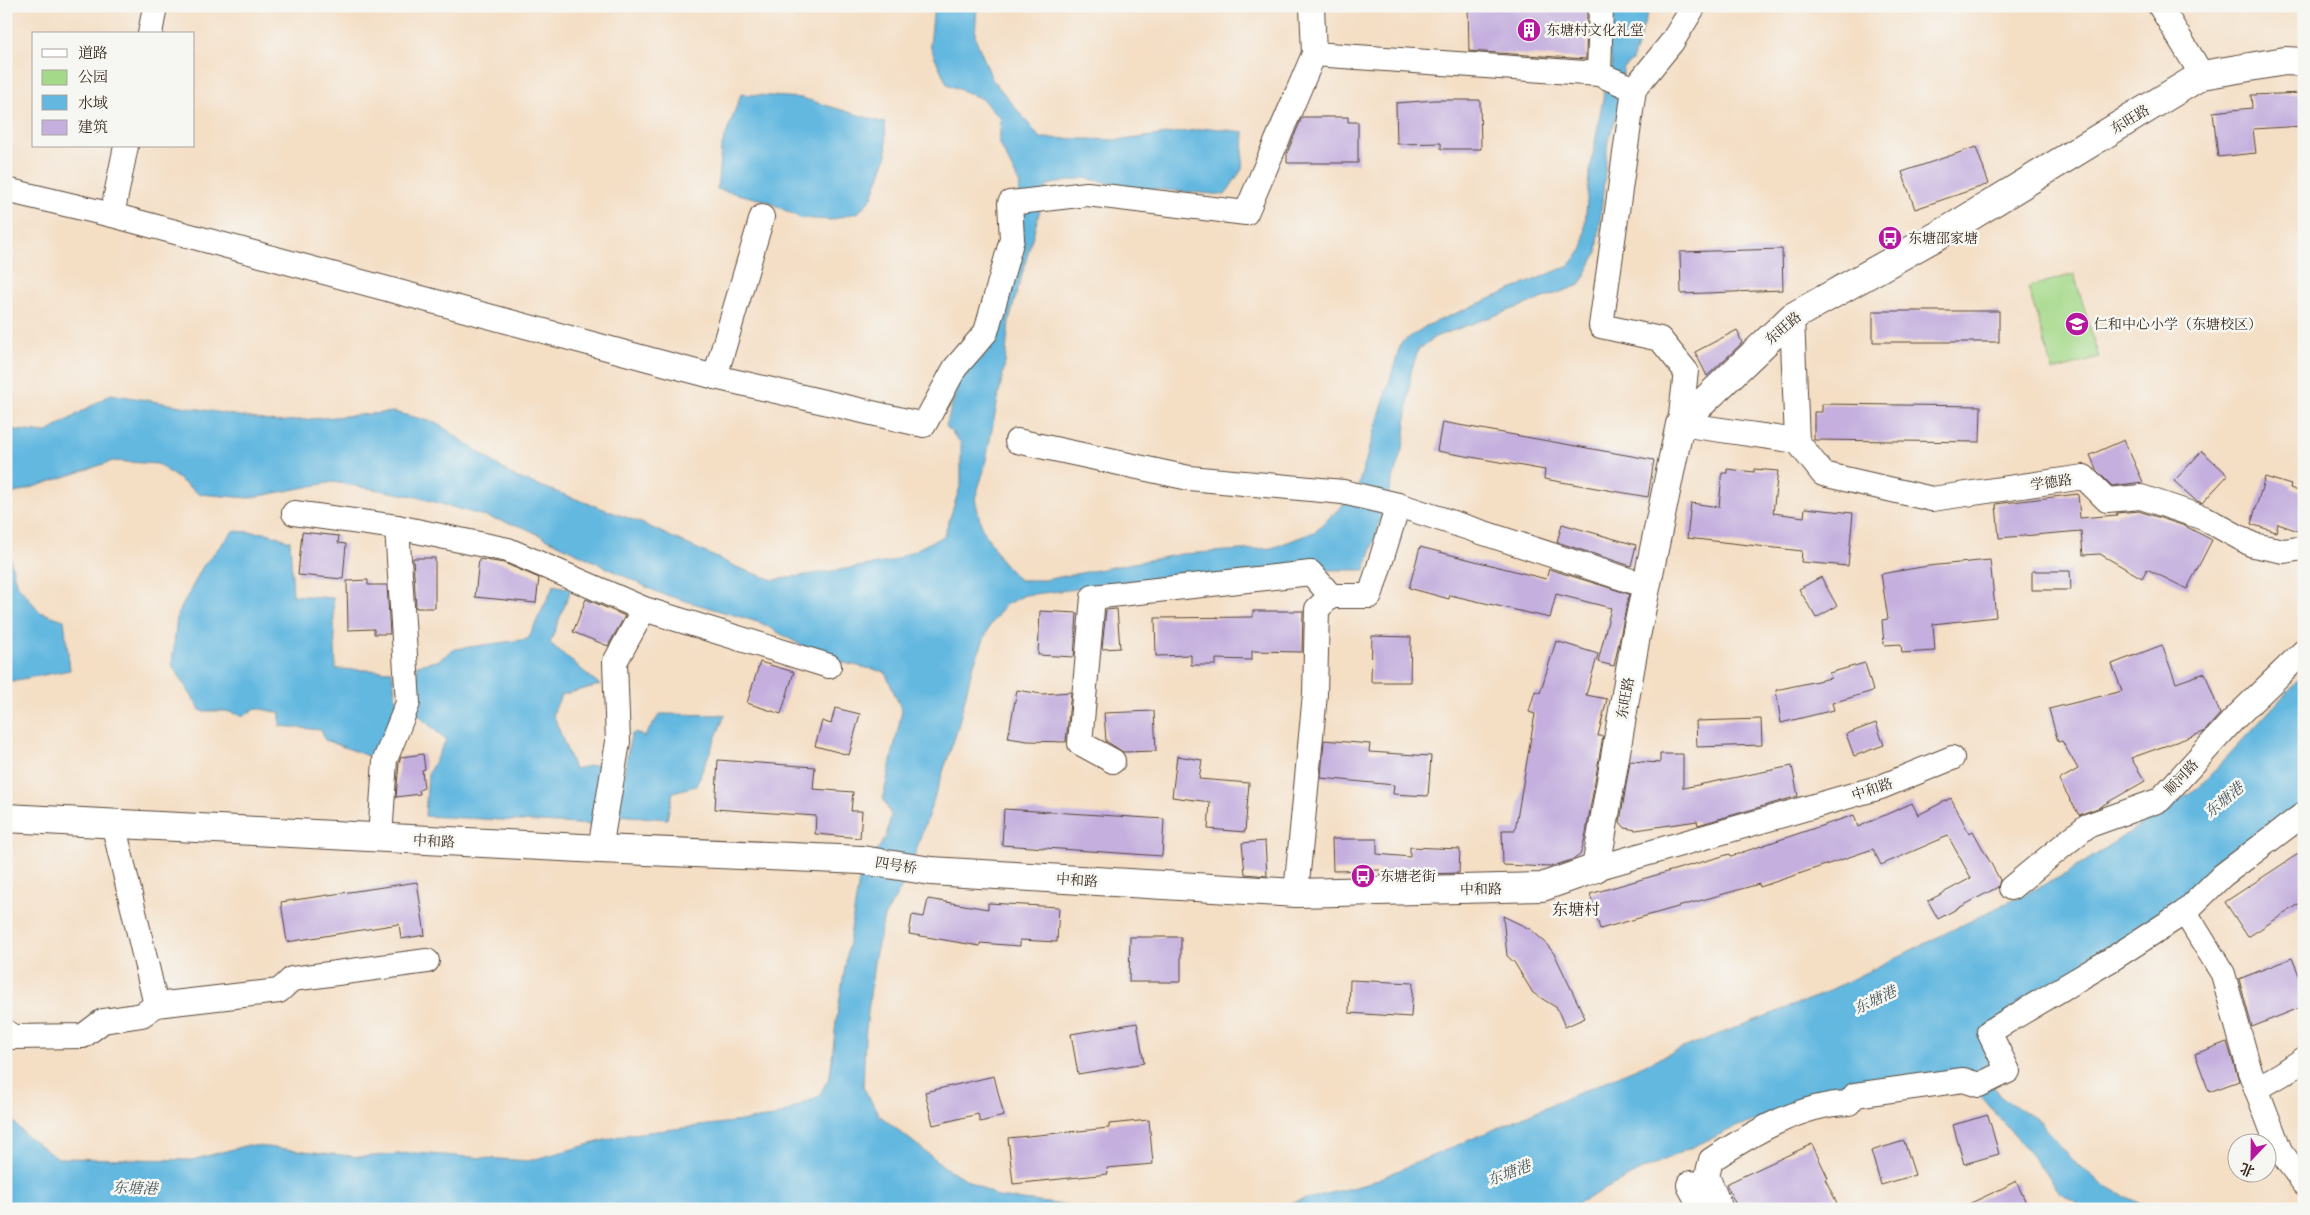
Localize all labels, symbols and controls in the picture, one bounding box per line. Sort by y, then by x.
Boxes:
building icon: 东塘村文化礼堂 [1516,17,1542,43]
place label: 东塘村文化礼堂 [1546,22,1644,39]
legend [32,32,195,148]
text: 道路 [78,44,108,62]
text: 公园 [78,68,108,86]
text: 水域 [78,94,108,112]
street label: 东旺路 [2108,101,2153,138]
text: 建筑 [78,118,108,136]
bus stop icon: 东塘邵家塘 [1877,225,1903,251]
place label: 东塘邵家塘 [1908,230,1978,247]
street label: 东旺路 [1762,308,1805,348]
school or university icon: 仁和中心小学（东塘校区） [2064,311,2090,337]
place label: 仁和中心小学（东塘校区） [2094,316,2262,333]
street label: 学德路 [2029,471,2073,494]
street label: 东旺路 [1613,676,1638,720]
street label: 顺河路 [2161,756,2202,798]
street label: 中和路 [1850,775,1895,804]
water label: 东塘港 [2201,777,2249,821]
street label: 中和路 [413,832,455,851]
street label: 四号桥 [874,854,918,877]
bus stop icon: 东塘老街 [1350,863,1376,889]
place label: 东塘老街 [1380,868,1436,885]
street label: 中和路 [1055,871,1099,890]
street label: 中和路 [1460,881,1502,898]
district label: 东塘村 [1552,900,1600,919]
water label: 东塘港 [1851,981,1901,1018]
north arrow [2228,1132,2278,1182]
water label: 东塘港 [1485,1156,1535,1189]
text: 北 [2238,1159,2257,1180]
water label: 东塘港 [112,1178,160,1198]

